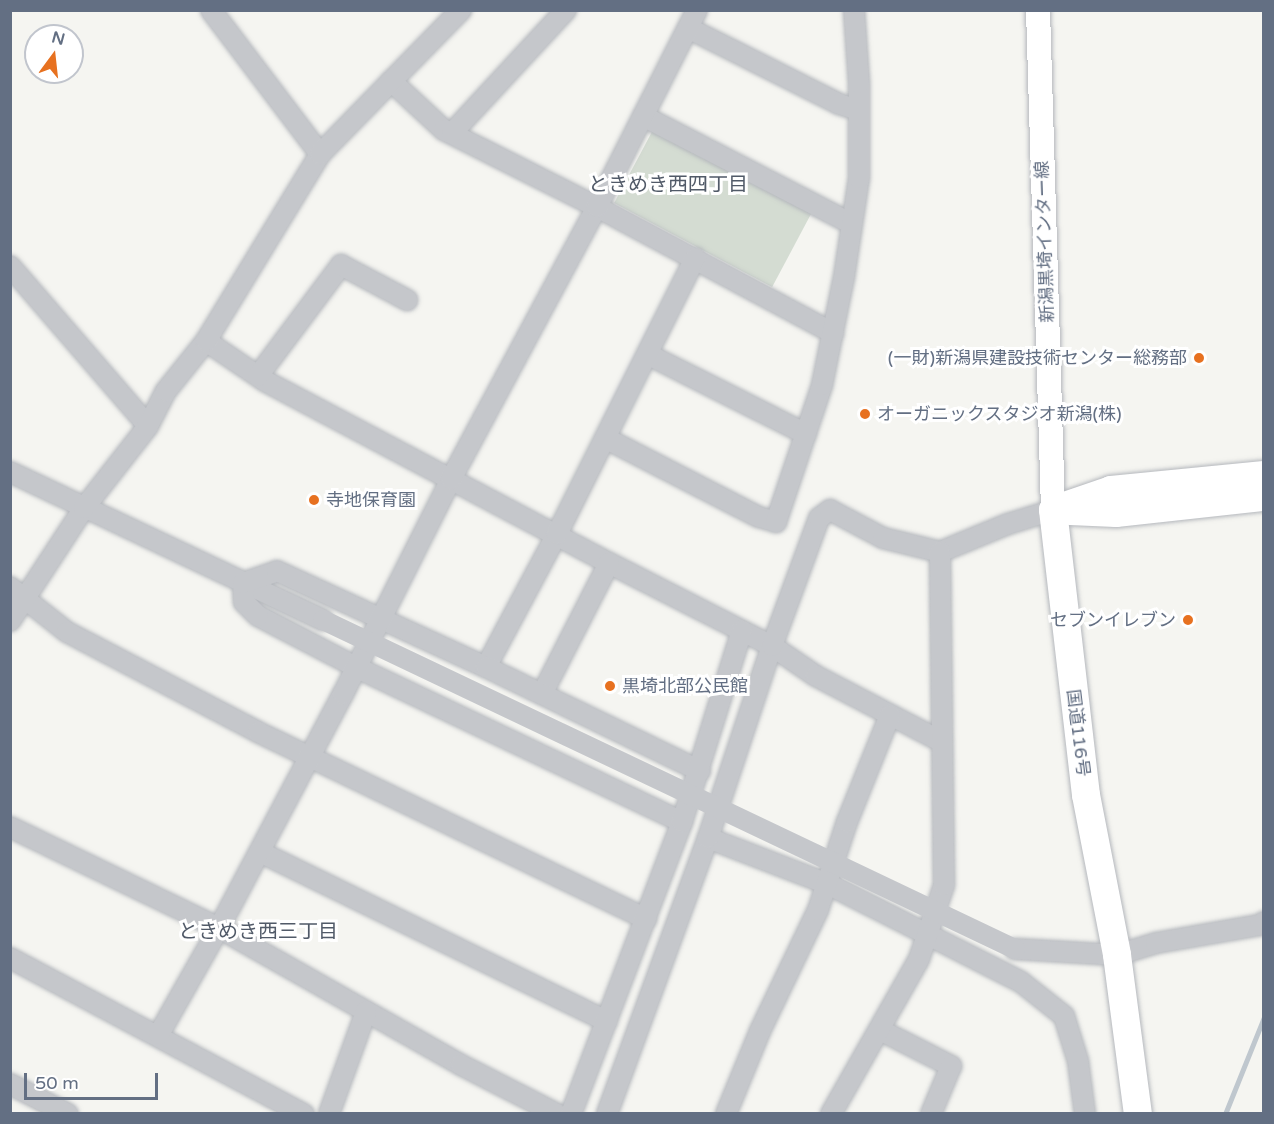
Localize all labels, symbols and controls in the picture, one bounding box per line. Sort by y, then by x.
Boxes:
north arrow [24,24,84,84]
text: N [49,27,67,50]
street label: 新潟黒埼インター線 [1031,161,1059,323]
district label: ときめき西四丁目 [588,173,748,197]
place label: (一財)新潟県建設技術センター総務部 [888,347,1187,369]
marker: (一財)新潟県建設技術センター総務部 [1192,351,1206,365]
place label: オーガニックスタジオ新潟(株) [877,403,1122,425]
marker: オーガニックスタジオ新潟(株) [858,407,872,421]
place label: 寺地保育園 [326,489,416,511]
marker: 寺地保育園 [307,493,321,507]
place label: セブンイレブン [1050,609,1176,631]
marker: セブンイレブン [1181,613,1195,627]
place label: 黒埼北部公民館 [622,675,748,697]
marker: 黒埼北部公民館 [603,679,617,693]
street label: 国道116号 [1062,688,1094,778]
district label: ときめき西三丁目 [178,920,338,944]
scale bar [27,1061,160,1099]
text: 50 m [35,1072,79,1094]

